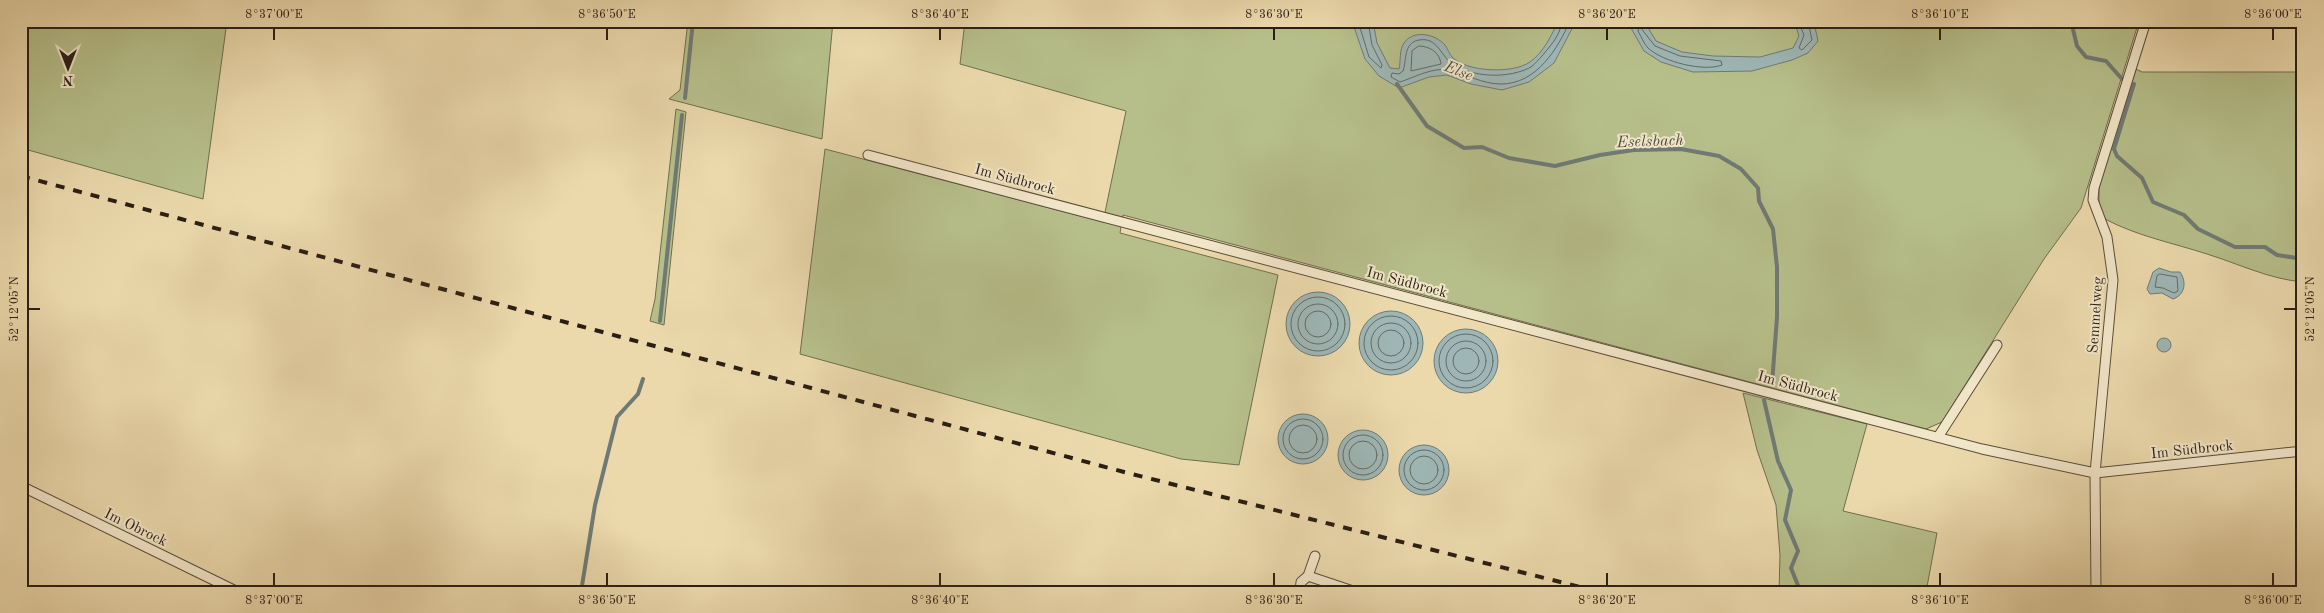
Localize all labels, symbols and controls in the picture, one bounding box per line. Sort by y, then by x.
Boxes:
text: 8°36'50"E [578,8,636,21]
text: 8°37'00"E [245,9,303,21]
text: 8°36'40"E [911,9,969,21]
text: 8°36'30"E [1245,9,1303,21]
text: 8°36'20"E [1578,9,1636,21]
text: 8°36'10"E [1911,9,1969,21]
text: 8°36'00"E [2244,9,2302,21]
north arrow [42,42,92,92]
water label: Else [1441,59,1475,85]
text: N [62,73,73,87]
water label: Eselsbach [1615,133,1684,151]
street label: Im Südbrock [973,162,1057,198]
street label: Im Südbrock [1365,265,1449,301]
text: 52°12'05"N [8,276,21,342]
street label: Semmelweg [2086,276,2107,354]
text: 52°12'05"N [2304,276,2317,342]
street label: Im Südbrock [1756,369,1840,405]
street label: Im Südbrock [2150,439,2234,462]
street label: Im Obrock [101,507,169,550]
text: 8°36'50"E [578,594,636,607]
text: 8°37'00"E [245,595,303,607]
text: 8°36'40"E [911,595,969,607]
text: 8°36'30"E [1245,595,1303,607]
text: 8°36'20"E [1578,595,1636,607]
text: 8°36'10"E [1911,595,1969,607]
text: 8°36'00"E [2244,595,2302,607]

